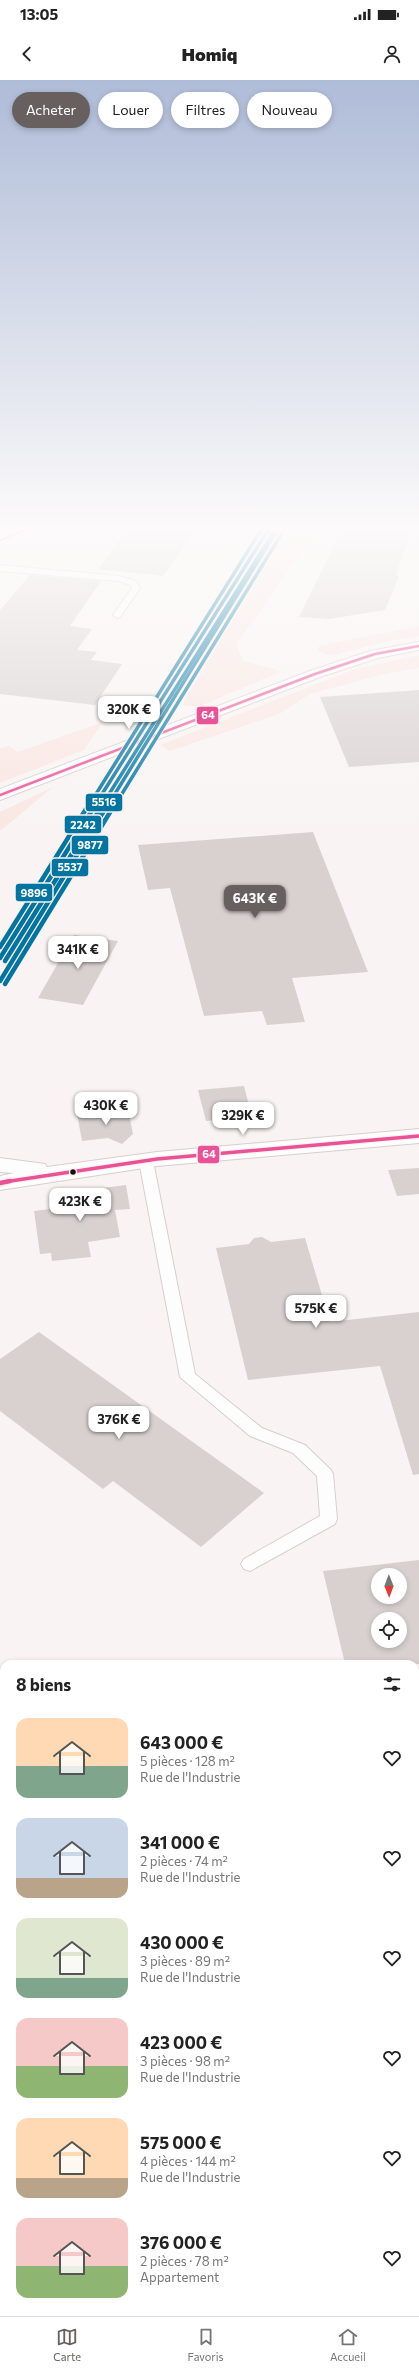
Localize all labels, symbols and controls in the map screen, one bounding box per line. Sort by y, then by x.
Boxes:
text: 13:05 [20,5,58,23]
icon: back [16,43,38,65]
text: Homiq [182,43,237,65]
icon: person [381,43,403,65]
chip: Acheter [12,92,90,128]
chip: Louer [98,92,163,128]
chip: Filtres [171,92,239,128]
chip: Nouveau [247,92,332,128]
pin: 320K € [96,696,162,730]
text: 320K € [107,701,151,717]
line badge: 64 [196,706,219,725]
text: 64 [201,708,215,721]
line badge: 5516 [85,793,123,812]
text: 5516 [92,795,117,808]
line badge: 2242 [64,815,102,834]
text: 2242 [70,818,96,831]
line badge: 9877 [71,835,109,855]
text: 9877 [77,838,103,851]
line badge: 5537 [51,858,89,877]
text: 5537 [57,860,83,873]
line badge: 9896 [15,883,53,902]
pin: 643K € [222,885,288,919]
text: 9896 [20,886,48,899]
text: 643K € [233,890,277,906]
pin: 341K € [45,936,111,970]
text: 341K € [57,941,99,957]
pin: 430K € [73,1092,139,1126]
text: 430K € [84,1097,128,1113]
pin: 329K € [210,1102,276,1136]
text: 329K € [221,1107,265,1123]
line badge: 64 [197,1145,220,1164]
text: 64 [202,1147,216,1160]
unlabelled marker [68,1167,78,1177]
pin: 423K € [47,1188,113,1222]
text: 423K € [58,1193,102,1209]
pin: 575K € [283,1295,349,1329]
text: 575K € [295,1300,337,1316]
pin: 376K € [86,1406,152,1440]
text: 376K € [97,1411,141,1427]
north arrow [371,1568,407,1604]
map controls [371,1568,407,1648]
button: locate [371,1612,407,1648]
icon: filters [381,1673,403,1695]
text: 8 biens [16,1674,71,1695]
text: 643 000 € [140,1732,223,1753]
icon: home [48,1734,96,1782]
icon: heart [381,1747,403,1769]
text: 5 pièces · 128 m² [140,1753,235,1769]
text: Rue de l'Industrie [140,1769,240,1785]
text: 341 000 € [140,1832,220,1853]
icon: home [48,1834,96,1882]
icon: heart [381,1847,403,1869]
text: 2 pièces · 74 m² [140,1853,228,1869]
text: Rue de l'Industrie [140,1869,240,1885]
text: 430 000 € [140,1932,224,1953]
icon: home [48,1934,96,1982]
icon: heart [381,1947,403,1969]
text: 3 pièces · 89 m² [140,1953,230,1969]
text: Rue de l'Industrie [140,1969,240,1985]
text: 423 000 € [140,2032,222,2053]
icon: home [48,2034,96,2082]
icon: heart [381,2047,403,2069]
text: 3 pièces · 98 m² [140,2053,230,2069]
text: Rue de l'Industrie [140,2069,240,2085]
text: 575 000 € [140,2132,221,2153]
icon: home [48,2134,96,2182]
icon: heart [381,2147,403,2169]
text: 4 pièces · 144 m² [140,2153,236,2169]
text: Rue de l'Industrie [140,2169,240,2185]
text: 376 000 € [140,2232,222,2253]
icon: home [48,2234,96,2282]
icon: heart [381,2247,403,2269]
text: 2 pièces · 78 m² [140,2253,229,2269]
text: Appartement [140,2269,219,2285]
tab: Carte [53,2326,81,2363]
tab: Favoris [188,2326,224,2363]
tab: Accueil [330,2326,366,2363]

